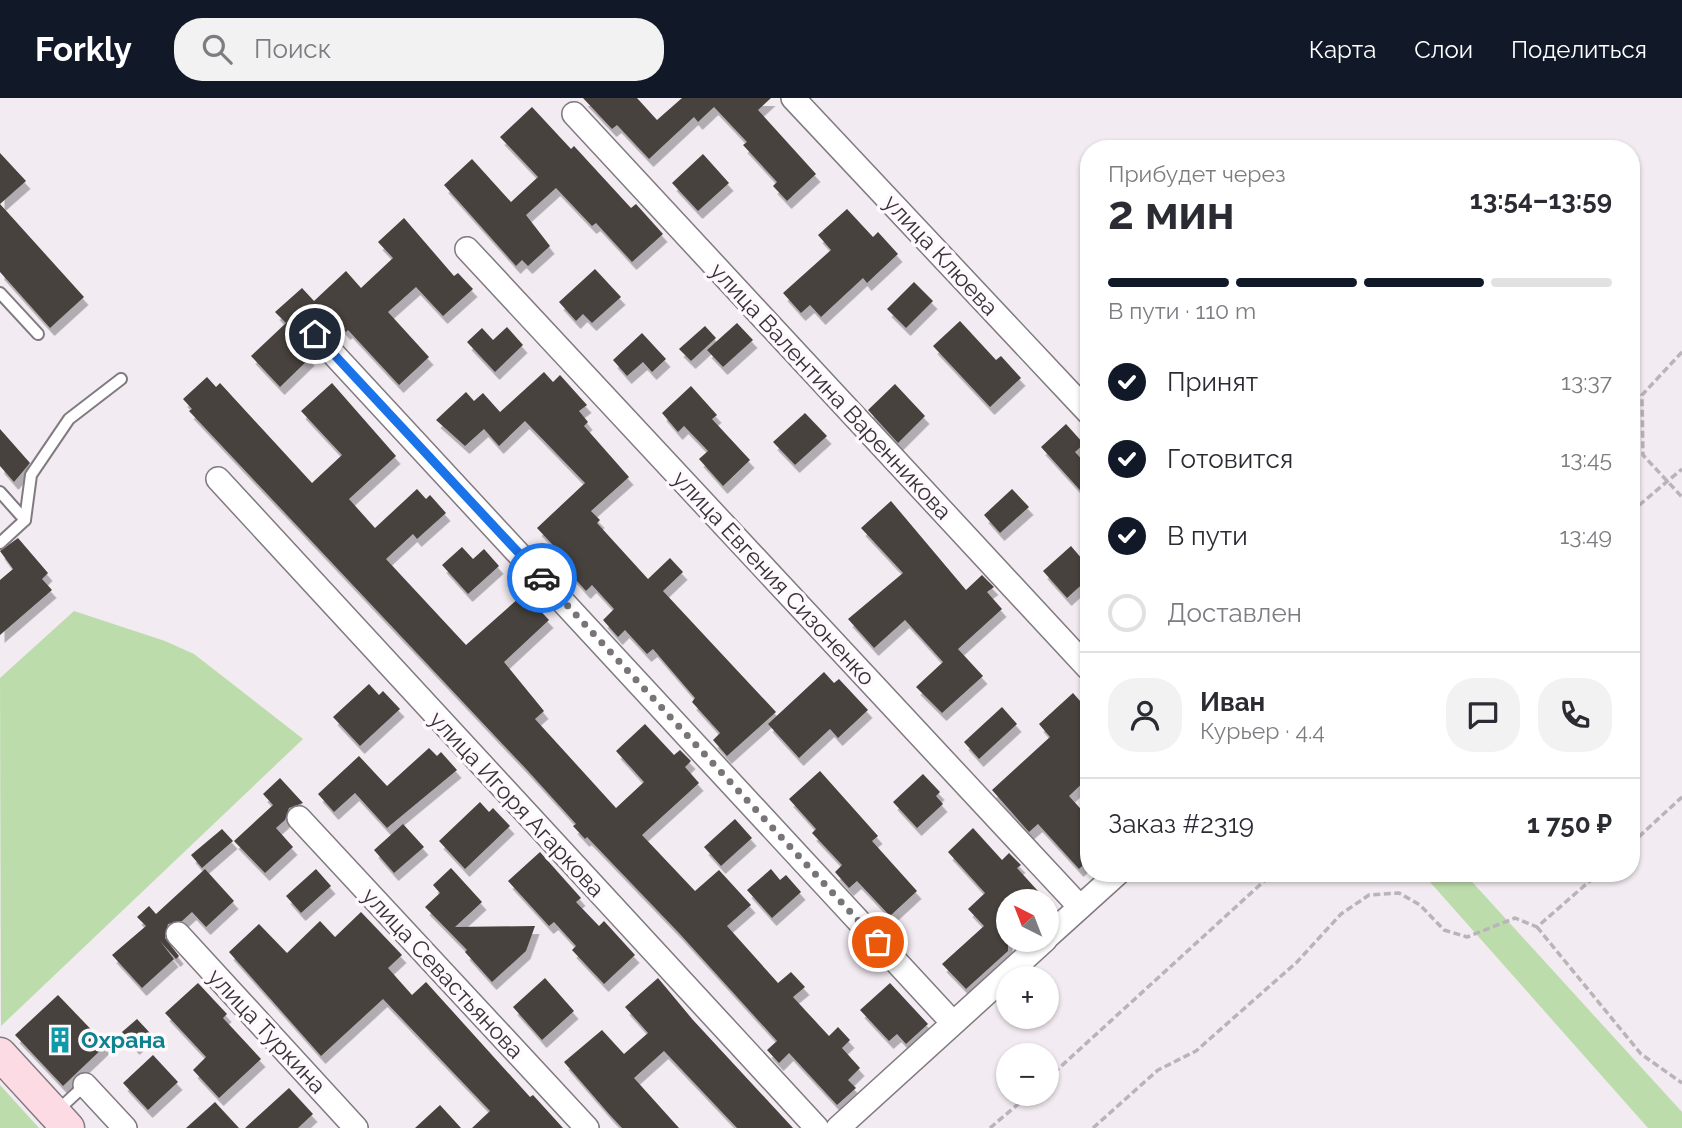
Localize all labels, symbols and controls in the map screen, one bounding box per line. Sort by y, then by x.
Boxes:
search box [174,18,664,81]
text: Forkly [35,30,132,69]
icon: search [198,30,236,68]
text: Поиск [254,34,331,64]
text: Карта [1309,35,1376,64]
text: Слои [1414,35,1473,64]
text: Поделиться [1511,35,1647,64]
text: Прибудет через [1108,160,1286,187]
text: 13:54–13:59 [1470,185,1612,215]
text: 2 мин [1108,186,1235,240]
street label: улица Клюева [879,189,1004,320]
street label: улица Валентина Варенникова [705,257,958,525]
text: В пути · 110 m [1108,297,1256,324]
pin [285,304,345,364]
icon: home [296,315,334,353]
icon: check [1108,363,1146,401]
text: Принят [1167,367,1258,397]
text: 13:37 [1561,368,1612,395]
icon: check [1108,440,1146,478]
text: Готовится [1167,444,1293,474]
text: 13:45 [1560,445,1612,472]
street label: улица Евгения Сизоненко [668,465,881,691]
icon: check [1108,517,1146,555]
text: В пути [1167,521,1248,551]
text: 13:49 [1560,522,1612,549]
courier [507,543,577,613]
icon: car [523,559,561,597]
text: Доставлен [1167,598,1302,628]
button: person [1108,678,1182,752]
button: chat [1446,678,1520,752]
button: phone [1538,678,1612,752]
text: Иван [1200,687,1265,717]
street label: улица Игоря Агаркова [424,705,610,902]
text: Курьер · 4.4 [1200,717,1325,744]
text: Заказ #2319 [1108,809,1254,839]
text: 1 750 ₽ [1527,809,1612,839]
street label: улица Севастьянова [357,882,530,1064]
north arrow [996,889,1059,952]
map controls [996,889,1059,1106]
pin [848,912,908,972]
icon: bag [859,923,897,961]
street label: улица Туркина [203,963,332,1099]
button: + [996,966,1059,1029]
building icon: Охрана [45,1025,75,1055]
place label: Охрана [81,1026,165,1053]
button: − [996,1043,1059,1106]

